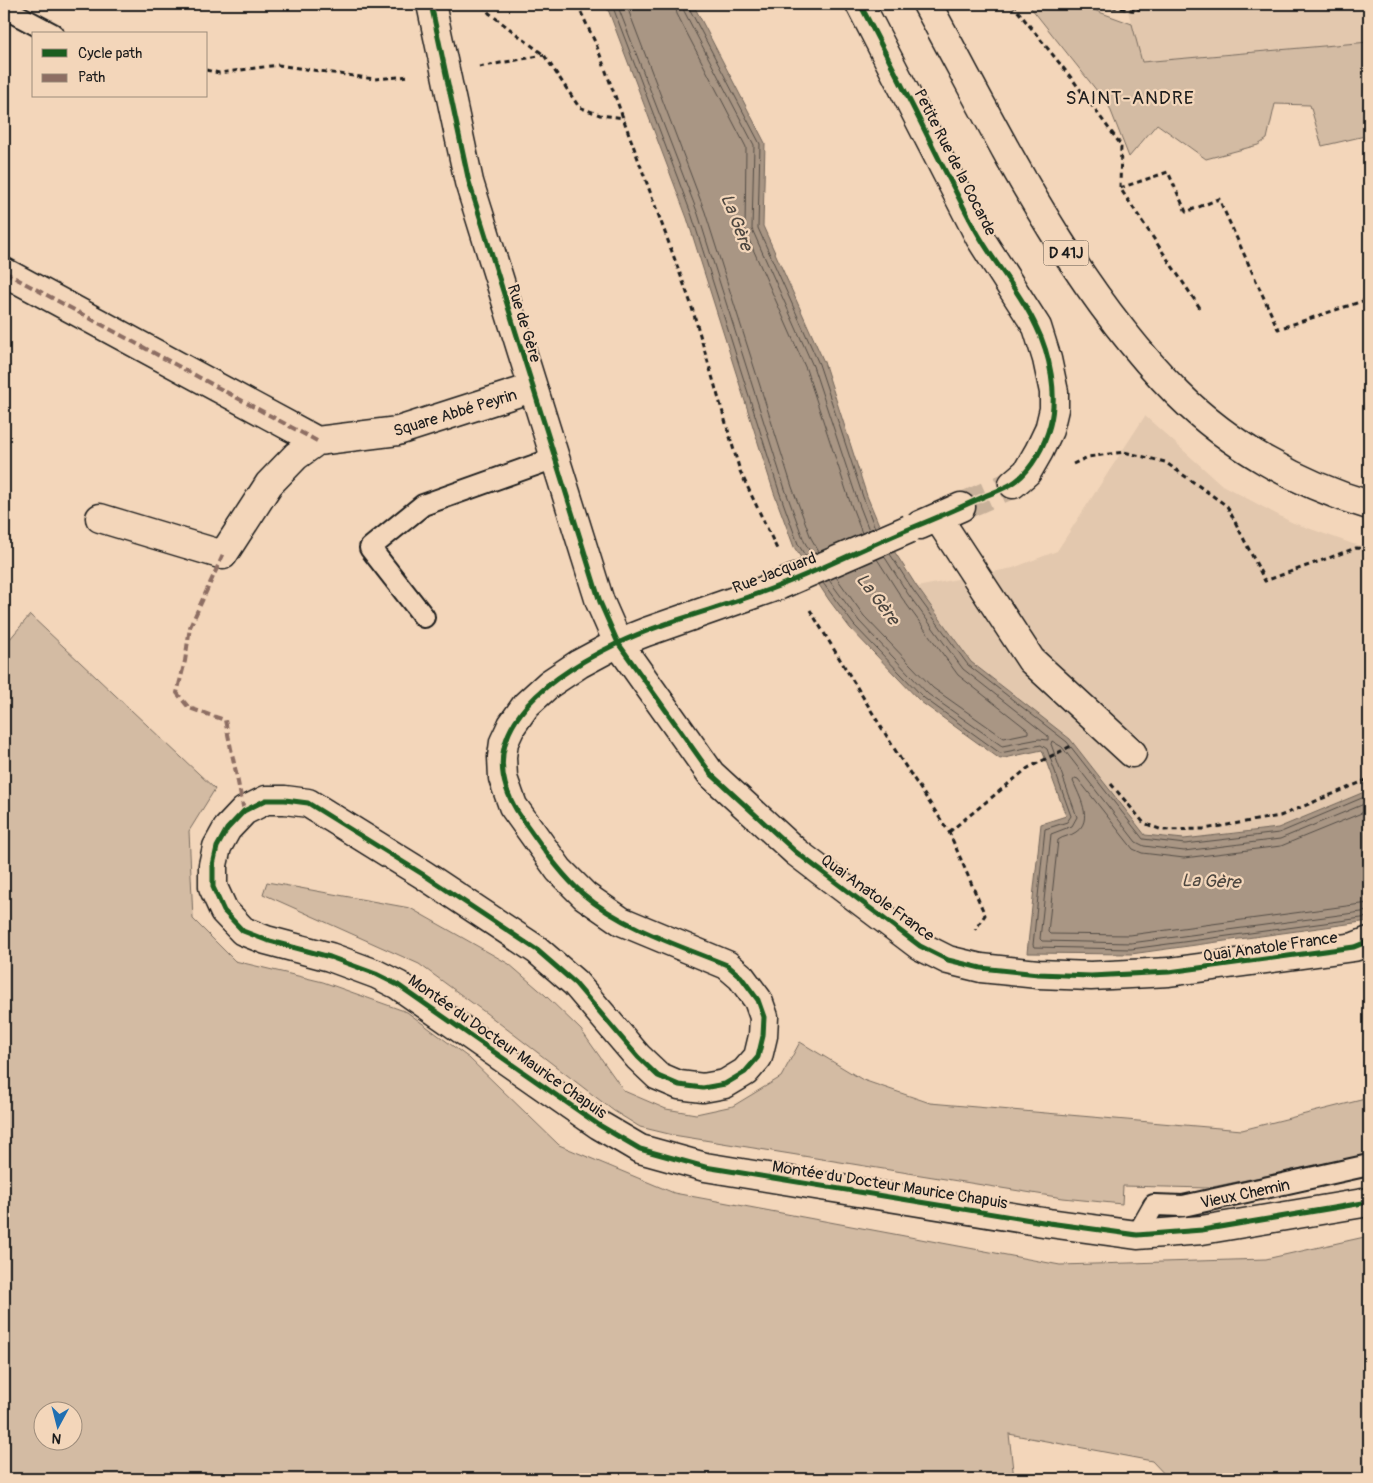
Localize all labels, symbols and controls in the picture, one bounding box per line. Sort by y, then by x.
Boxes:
legend [32,32,208,98]
text: Cycle path [78,44,142,63]
text: Path [78,68,105,87]
street label: Petite Rue de la Cocarde [909,86,1001,239]
district label: SAINT-ANDRE [1065,86,1195,110]
water label: La Gère [715,191,759,256]
road number: D 41J [1044,240,1088,266]
street label: Rue de Gère [503,282,545,365]
street label: Square Abbé Peyrin [391,385,519,441]
street label: Rue Jacquard [730,548,819,598]
water label: La Gère [851,569,906,631]
street label: Quai Anatole France [817,850,938,946]
water label: La Gère [1181,869,1243,894]
street label: Quai Anatole France [1202,928,1339,966]
street label: Montée du Docteur Maurice Chapuis [404,970,611,1123]
street label: Montée du Docteur Maurice Chapuis [771,1156,1009,1213]
street label: Vieux Chemin [1199,1175,1292,1213]
north arrow [32,1400,82,1450]
text: N [51,1429,62,1447]

